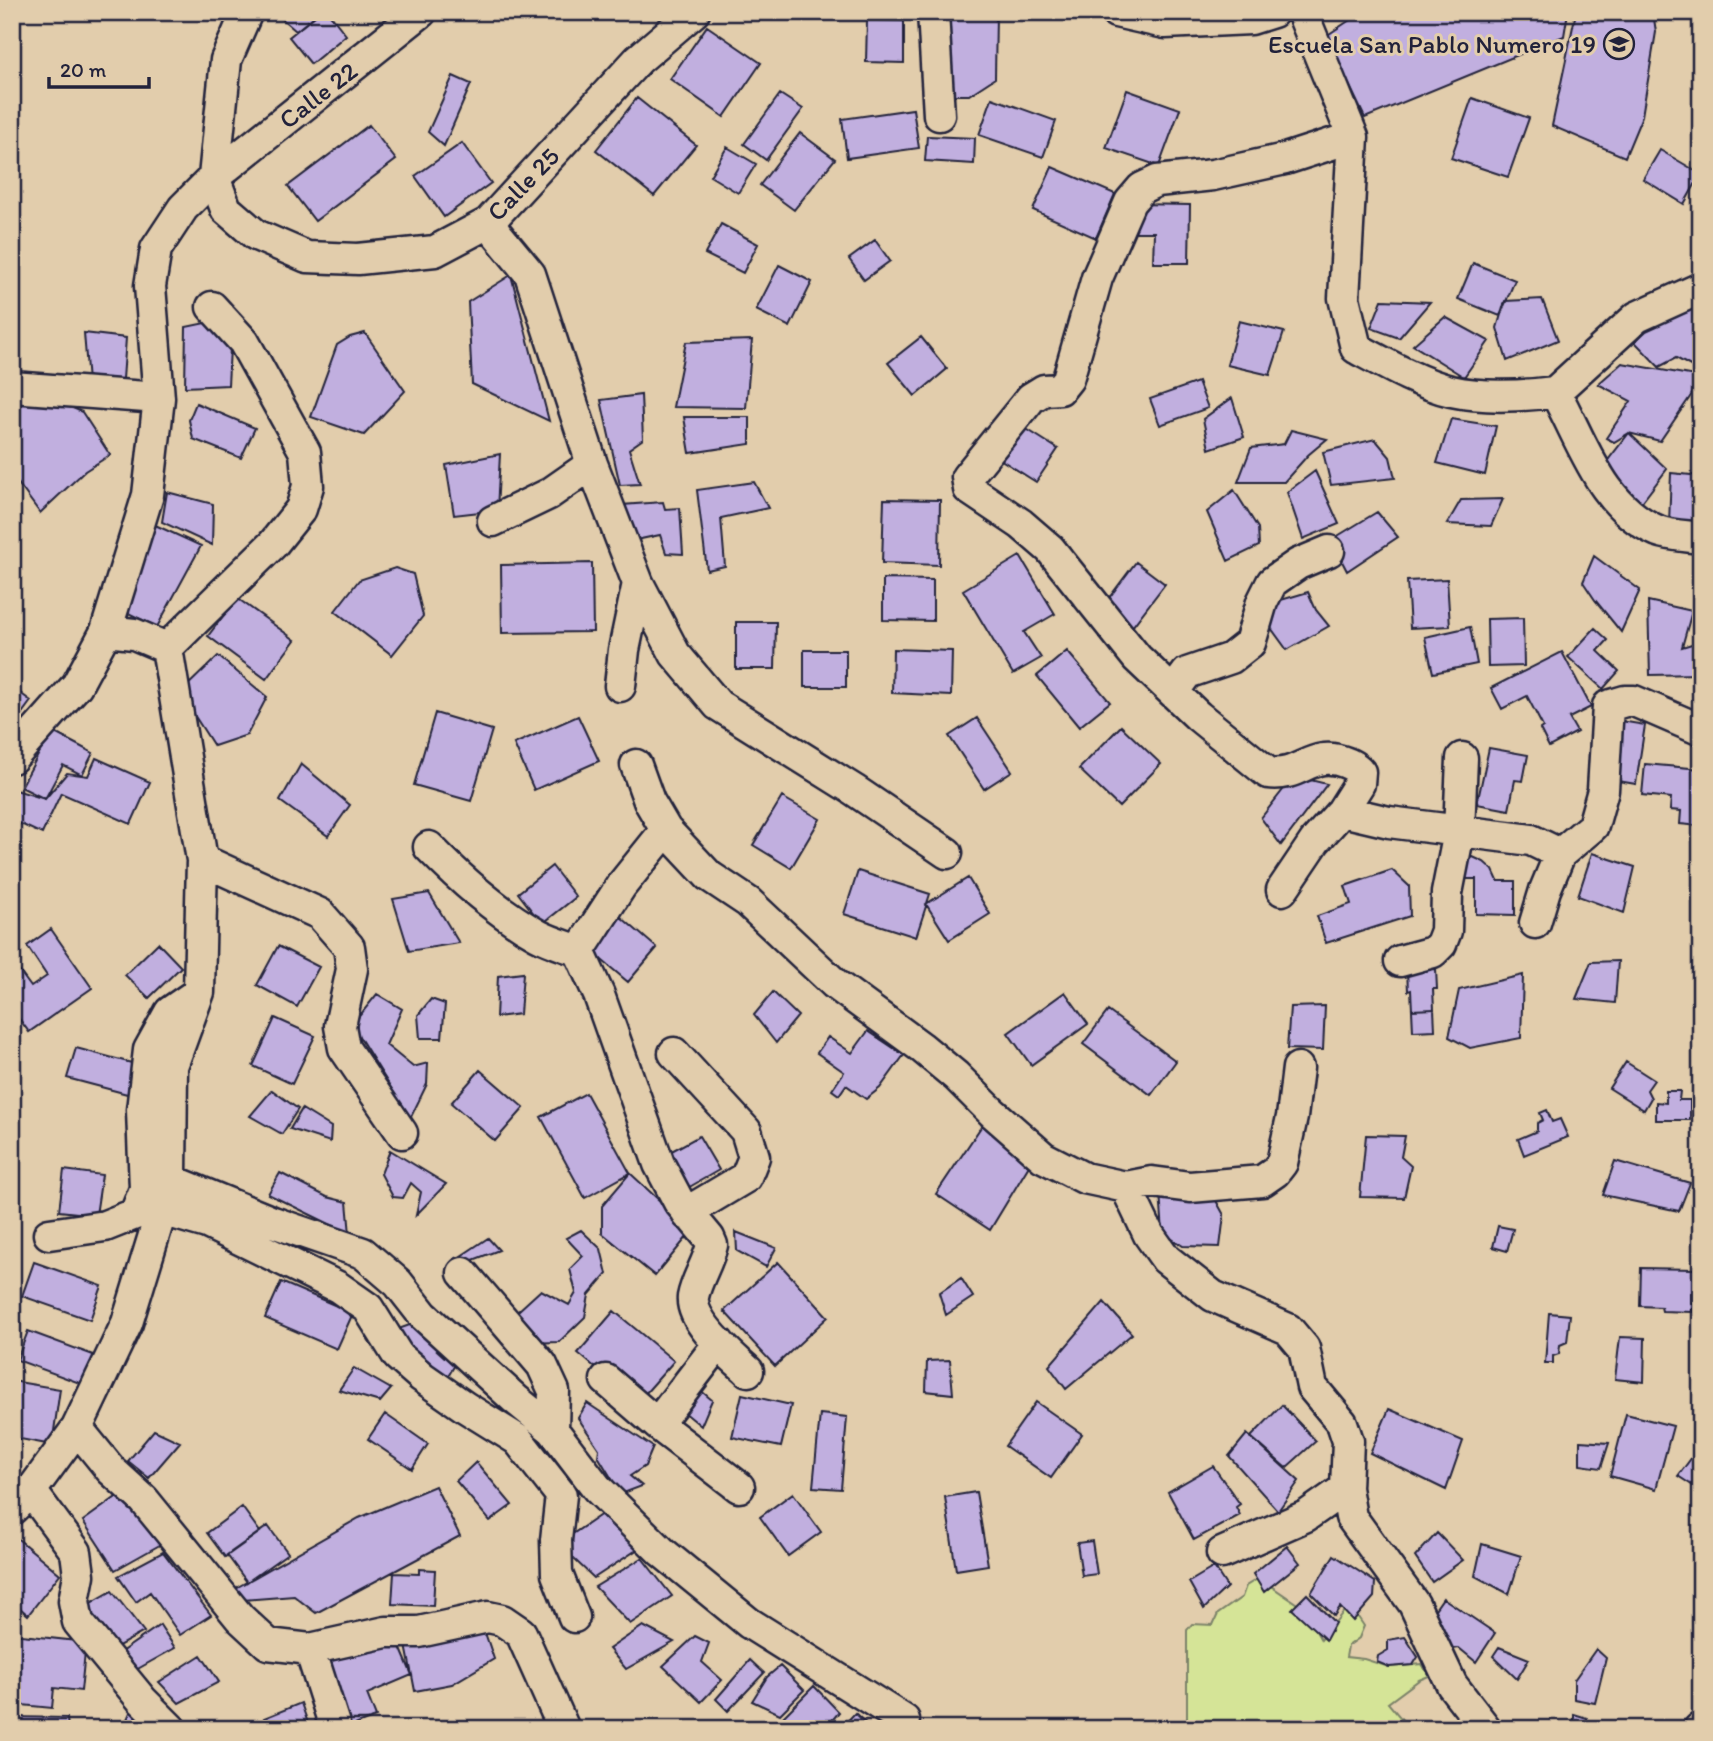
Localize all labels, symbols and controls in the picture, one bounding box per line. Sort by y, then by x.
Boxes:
school or university icon: Escuela San Pablo Numero 19 [1602,27,1636,61]
place label: Escuela San Pablo Numero 19 [1268,28,1596,60]
scale bar [49,46,149,90]
street label: Calle 22 [272,54,364,135]
text: 20 m [60,57,107,82]
street label: Calle 25 [480,140,566,228]

